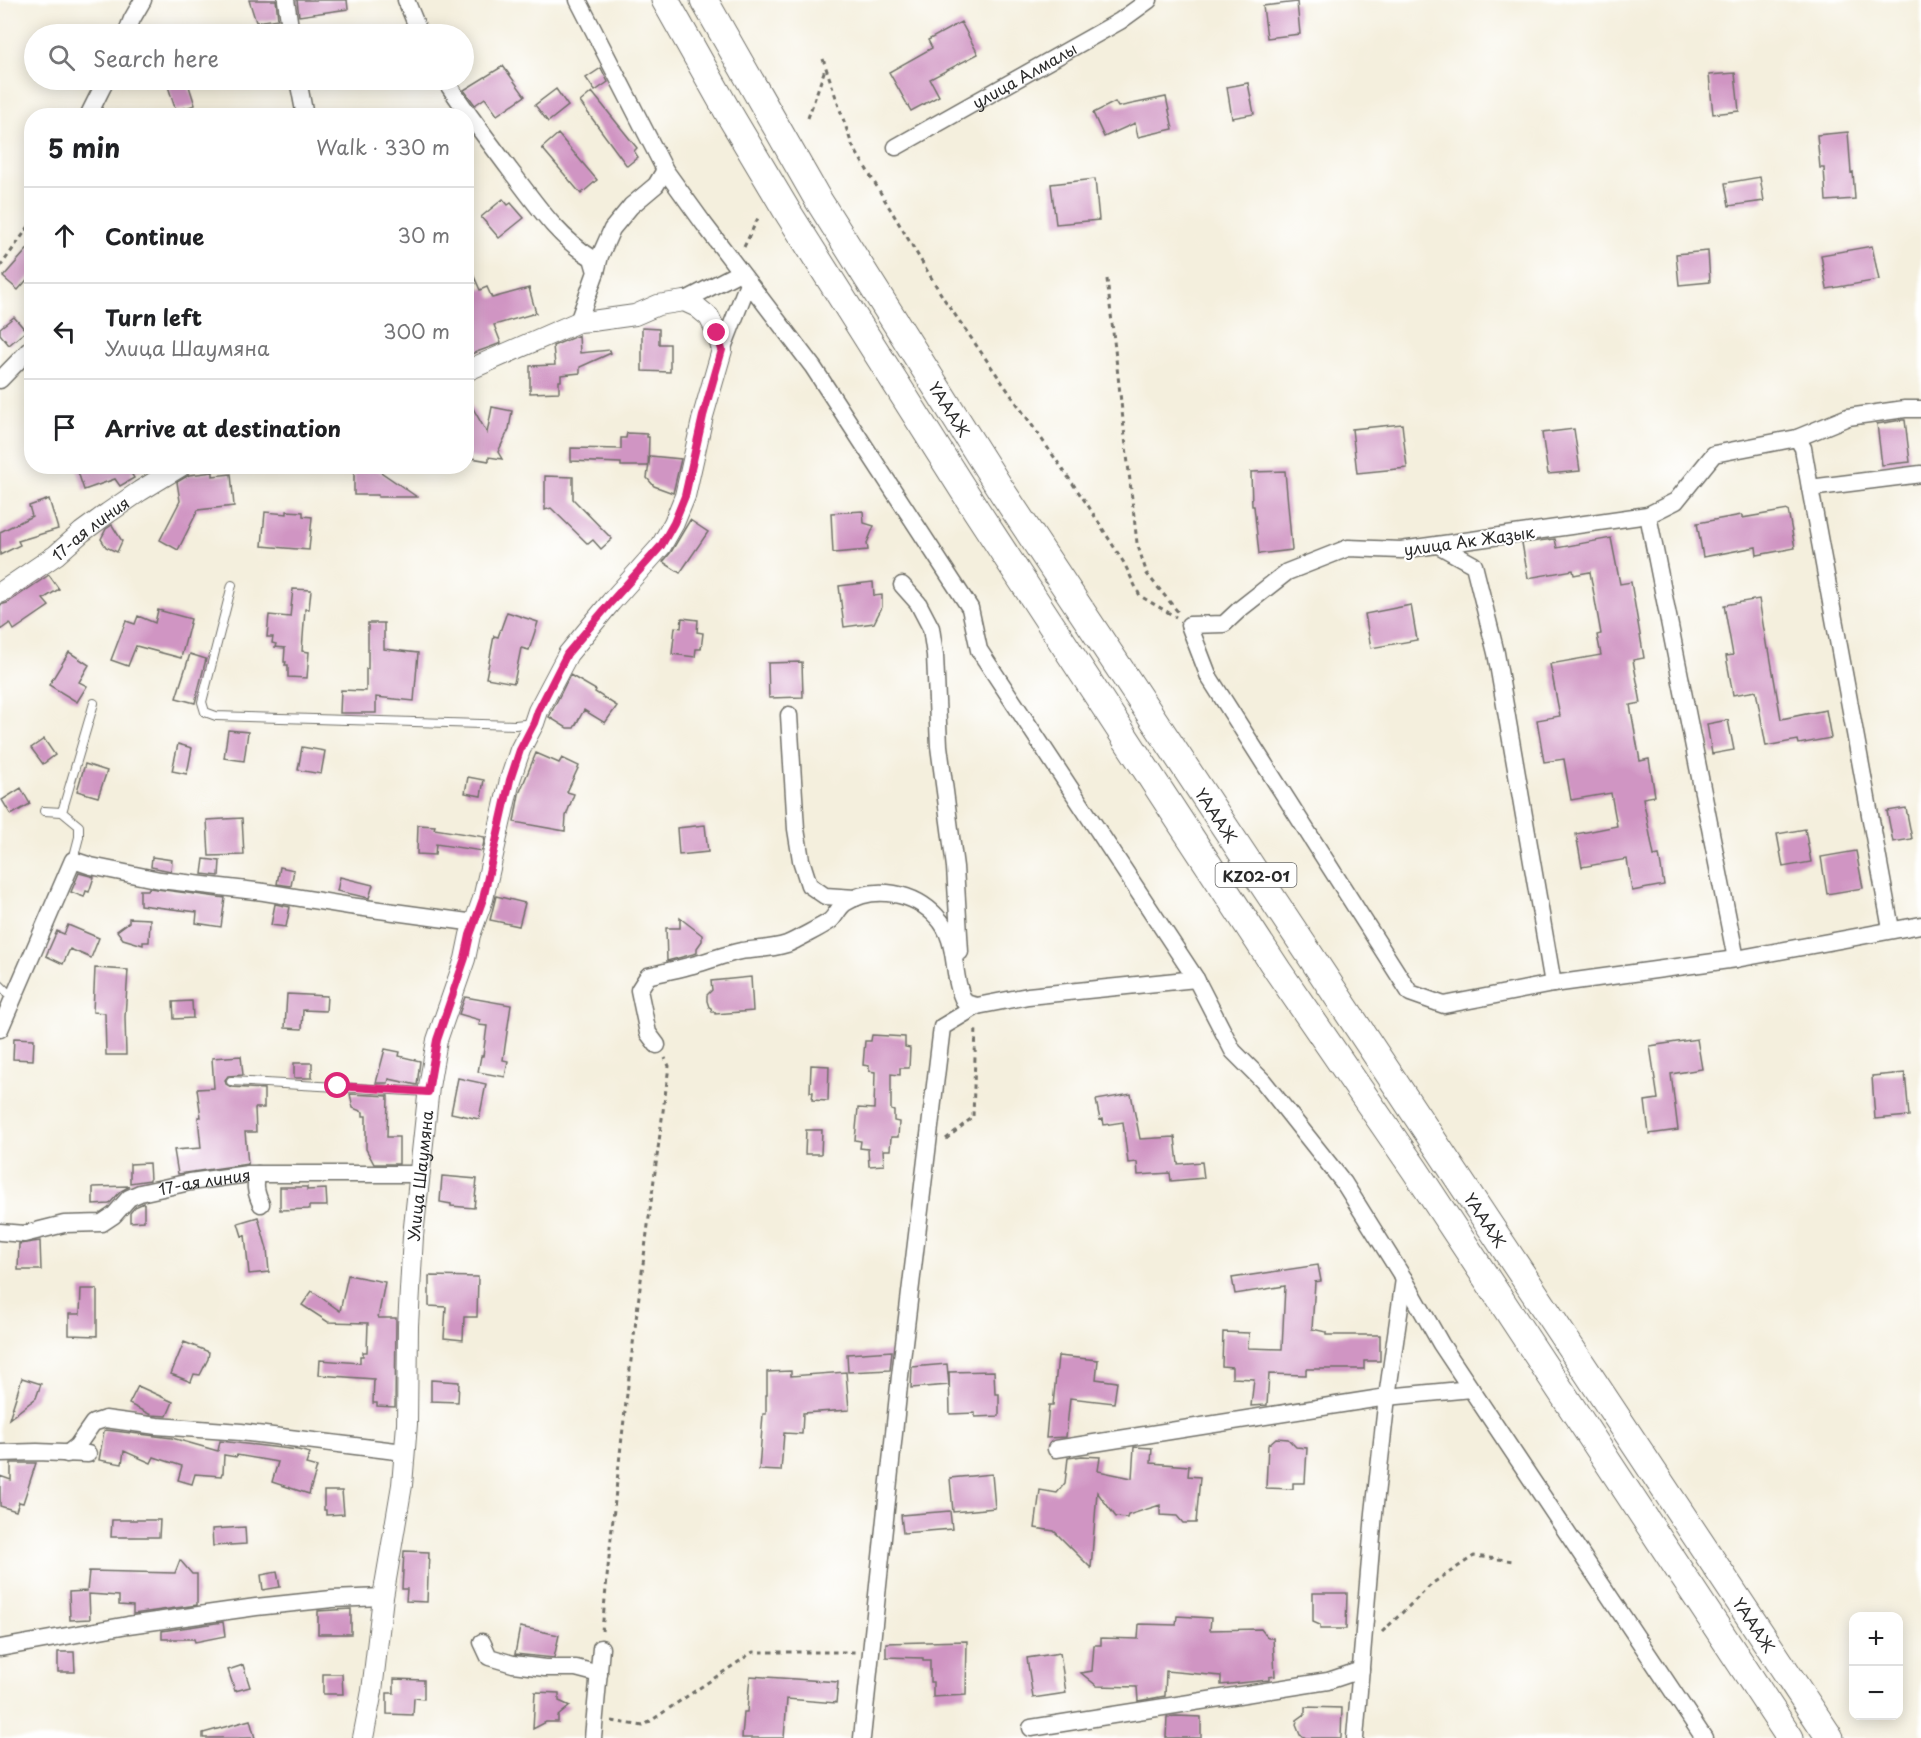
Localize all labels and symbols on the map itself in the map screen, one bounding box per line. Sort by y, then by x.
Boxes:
street label: улица Алмалы [967,36,1081,114]
route end [703,319,729,345]
street label: ҮАААЖ [923,376,976,441]
street label: 17-ая линия [46,490,134,566]
street label: улица Ак Жазык [1402,519,1536,561]
street label: ҮАААЖ [1190,783,1244,847]
road number: KZ02-01 [1216,863,1296,887]
route start [324,1072,350,1098]
street label: Улица Шаумяна [401,1109,438,1242]
street label: 17-ая линия [156,1162,252,1201]
street label: ҮАААЖ [1459,1188,1513,1252]
street label: ҮАААЖ [1728,1592,1781,1657]

